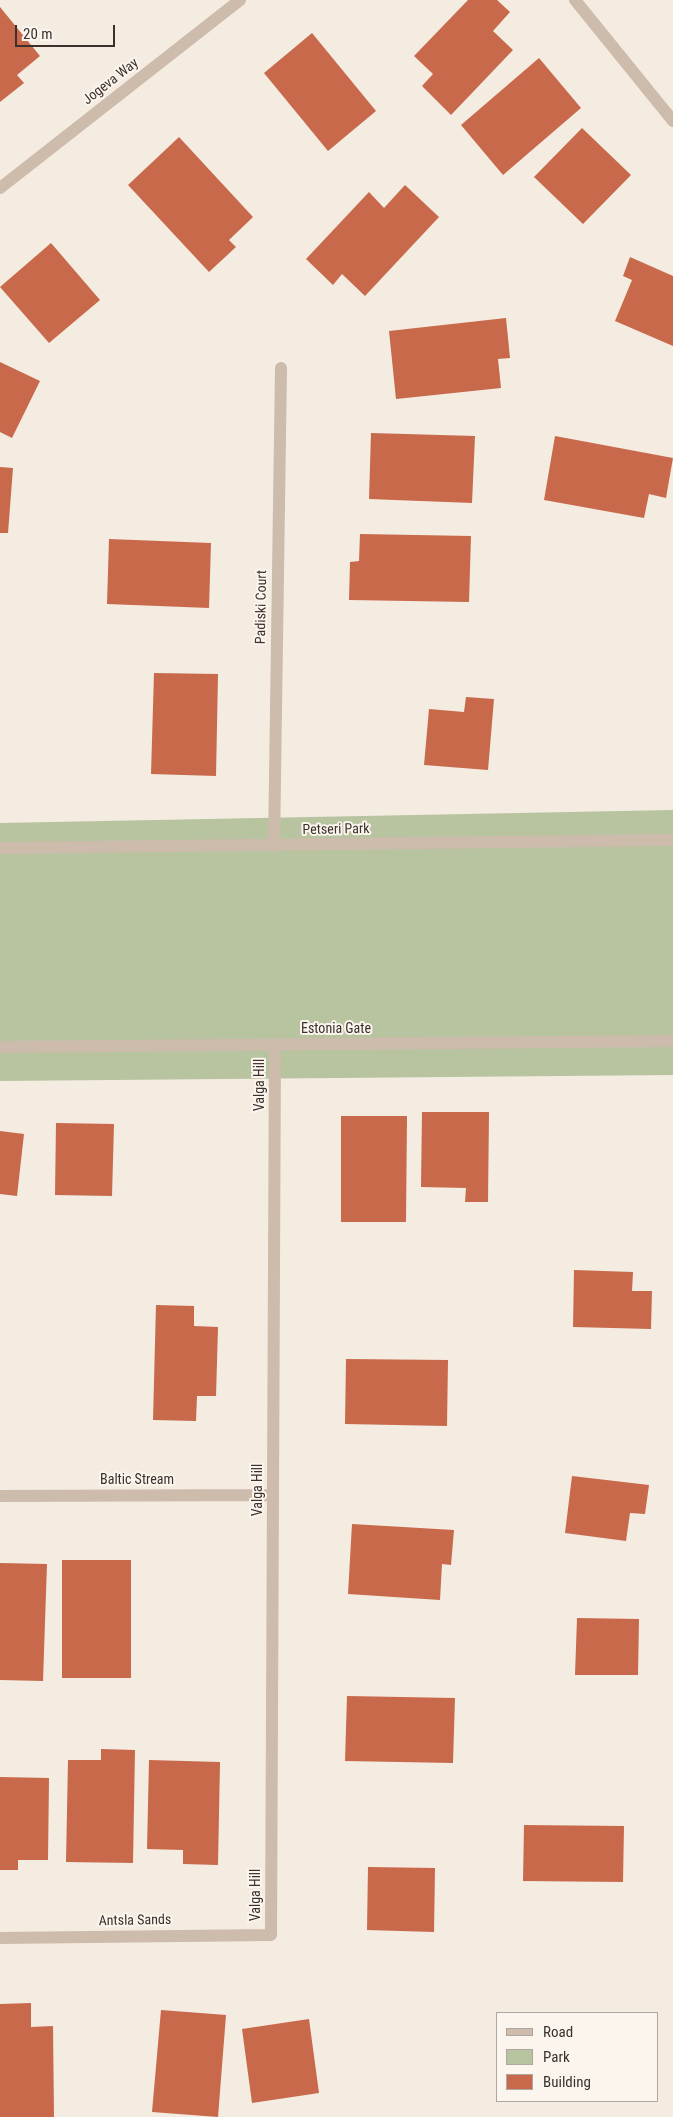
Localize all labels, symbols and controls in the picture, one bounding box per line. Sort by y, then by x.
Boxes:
scale bar [18,15,118,47]
text: 20 m [23,25,53,43]
street label: Jogeva Way [80,55,142,109]
street label: Padiski Court [253,570,271,644]
street label: Petseri Park [302,821,370,839]
street label: Estonia Gate [301,1021,371,1037]
street label: Valga Hill [252,1059,268,1111]
street label: Valga Hill [250,1464,266,1516]
street label: Baltic Stream [100,1472,174,1488]
street label: Valga Hill [248,1869,264,1921]
street label: Antsla Sands [99,1912,171,1930]
legend [496,2012,658,2102]
text: Road [543,2023,573,2041]
text: Park [543,2048,570,2066]
text: Building [543,2073,591,2091]

